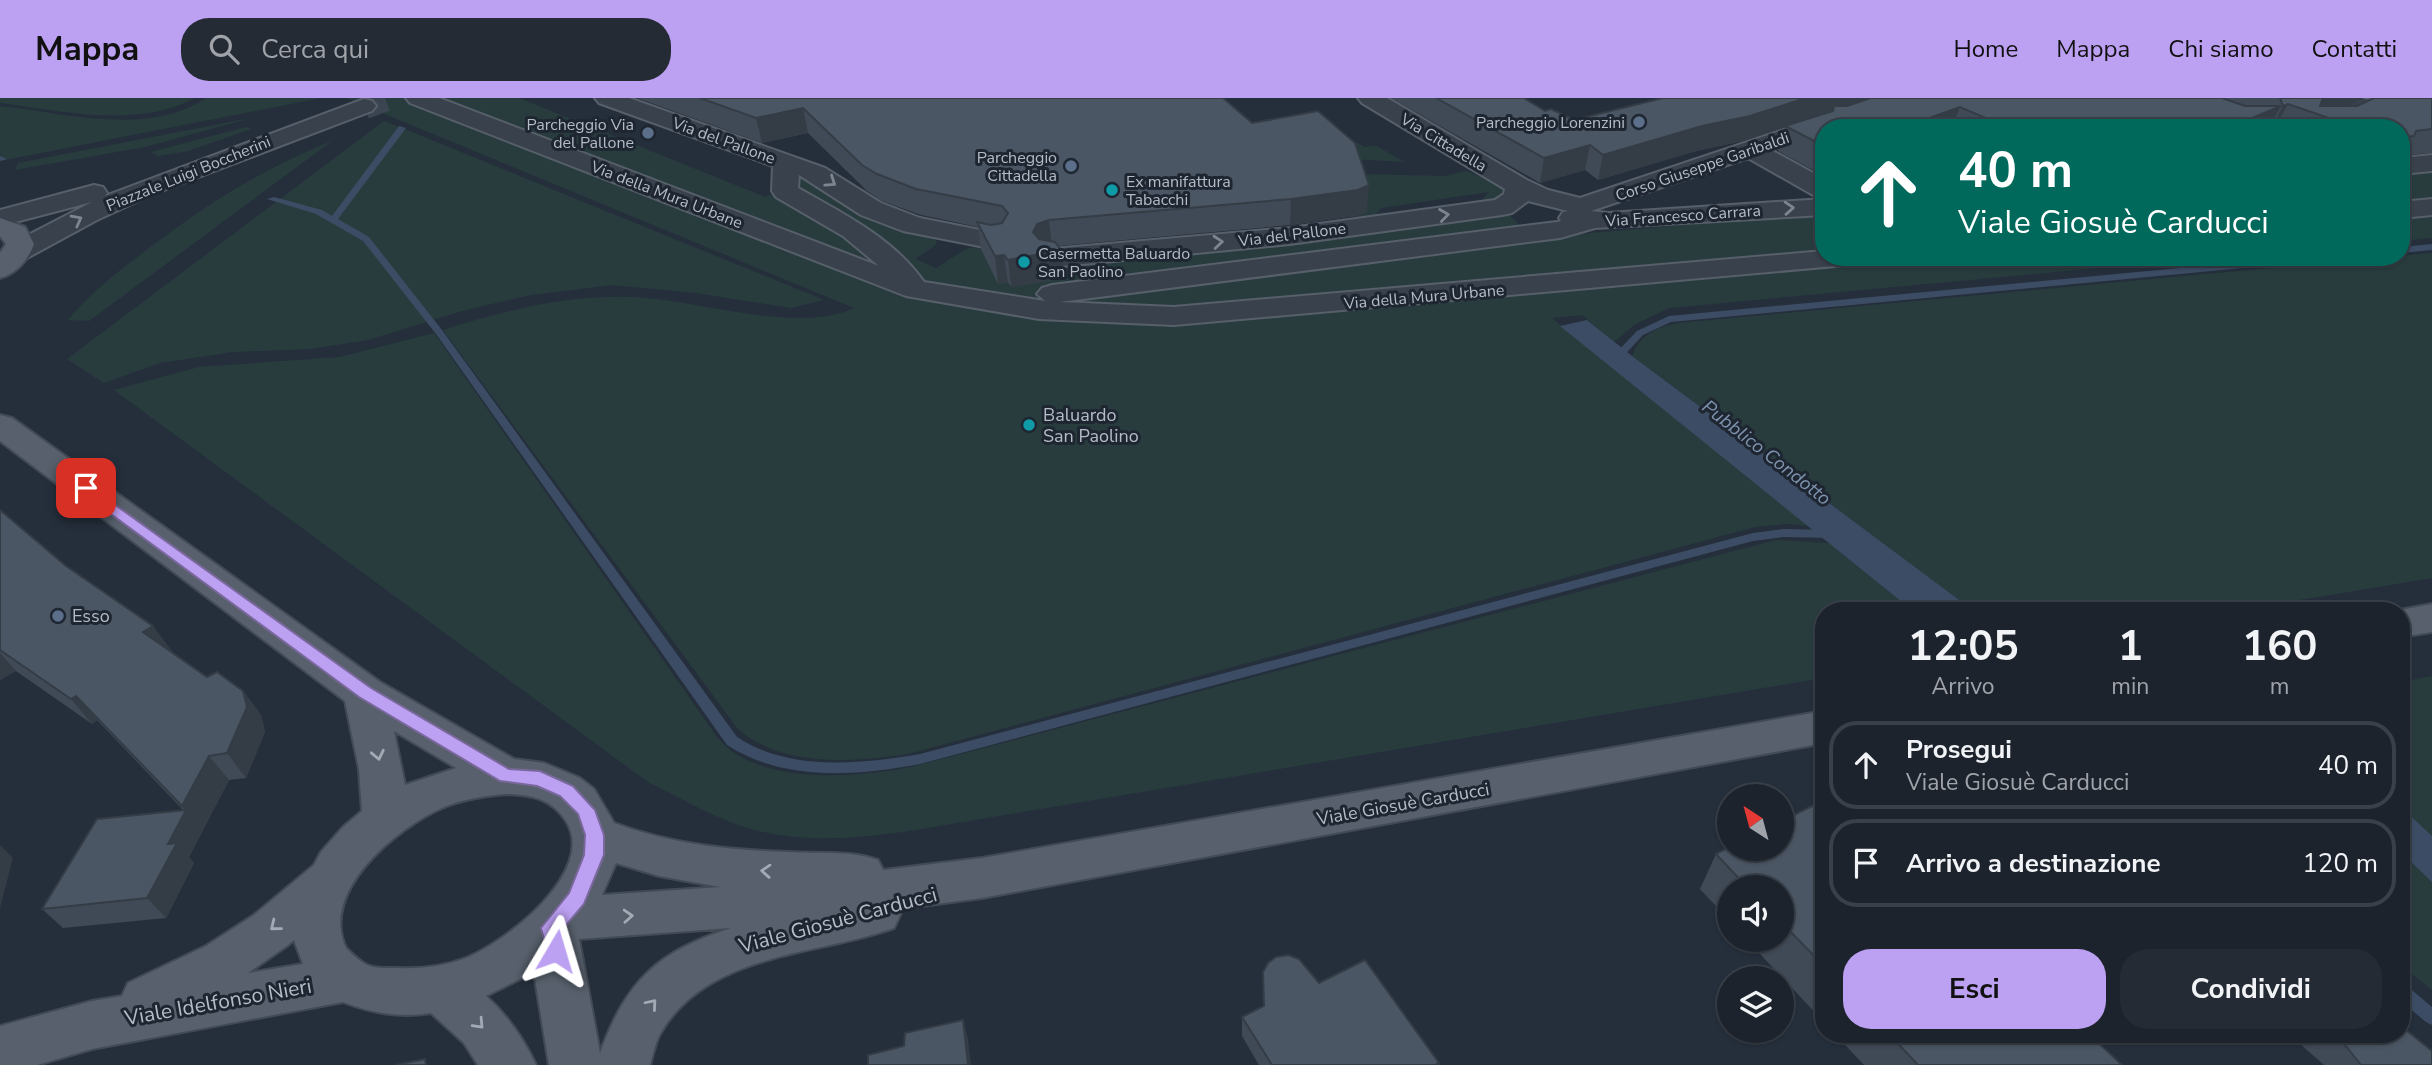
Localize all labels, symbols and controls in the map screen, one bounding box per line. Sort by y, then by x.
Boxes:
search box [181,18,671,81]
text: Mappa [35,27,139,72]
icon: search [205,30,243,68]
text: Cerca qui [261,32,369,67]
text: Home [1953,33,2018,65]
text: Mappa [2056,33,2130,65]
text: Chi siamo [2168,33,2274,65]
text: Contatti [2312,33,2397,65]
street label: Via Cittadella [1395,108,1491,177]
street label: Via del Pallone [668,112,778,170]
place label: Parcheggio Lorenzini [1476,112,1625,134]
place label: Parcheggio Via del Pallone [526,114,634,154]
marker: Parcheggio Lorenzini [1631,114,1647,130]
marker: Parcheggio Via del Pallone [640,125,656,141]
street label: Corso Giuseppe Garibaldi [1613,127,1792,207]
street label: Piazzale Luigi Boccherini [103,131,274,217]
text: 40 m [1958,137,2073,204]
place label: Parcheggio Cittadella [977,147,1057,187]
icon: ahead [1843,147,1934,238]
street label: Via della Mura Urbane [587,155,746,234]
marker: Parcheggio Cittadella [1063,158,1079,174]
place label: Ex manifattura Tabacchi [1126,171,1231,211]
one-way arrow [823,174,836,187]
marker: Ex manifattura Tabacchi [1104,182,1120,198]
street label: Via Francesco Carrara [1604,200,1762,232]
one-way arrow [1784,201,1795,216]
text: Viale Giosuè Carducci [1958,201,2269,244]
one-way arrow [1438,207,1449,222]
one-way arrow [69,214,82,228]
street label: Via del Pallone [1236,217,1347,253]
one-way arrow [1212,235,1224,250]
place label: Casermetta Baluardo San Paolino [1038,243,1190,283]
marker: Casermetta Baluardo San Paolino [1016,254,1032,270]
street label: Via della Mura Urbane [1342,279,1505,315]
water label: Pubblico Condotto [1696,394,1836,511]
place label: Baluardo San Paolino [1043,403,1139,448]
marker: Baluardo San Paolino [1021,417,1037,433]
pin [56,458,116,518]
icon: arrive [67,469,105,507]
place label: Esso [72,604,110,628]
marker: Esso [50,608,66,624]
text: 12:05 [1908,618,2019,675]
text: 1 [2118,618,2143,675]
text: 160 [2242,618,2317,675]
text: Arrivo [1932,671,1995,702]
text: min [2111,671,2149,702]
text: m [2270,671,2290,702]
text: Prosegui [1906,732,2012,767]
icon: ahead [1847,746,1885,784]
text: 40 m [2318,748,2378,783]
one-way arrow [370,749,385,761]
text: Viale Giosuè Carducci [1906,767,2129,798]
street label: Viale Giosuè Carducci [1314,777,1491,831]
north arrow [1717,784,1794,861]
map controls [1717,784,1794,1043]
icon: arrive [1847,844,1885,882]
text: Arrivo a destinazione [1906,846,2161,881]
text: 120 m [2302,846,2378,881]
one-way arrow [761,864,772,879]
button: sound [1717,875,1794,952]
street label: Viale Giosuè Carducci [735,880,940,960]
one-way arrow [622,909,633,924]
position arrow [519,914,593,988]
one-way arrow [271,917,283,930]
button: Esci [1843,949,2106,1029]
button: Condividi [2120,949,2382,1029]
button: layers [1717,966,1794,1043]
street label: Viale Idelfonso Nieri [121,972,314,1032]
one-way arrow [644,1000,656,1013]
one-way arrow [470,1016,483,1029]

